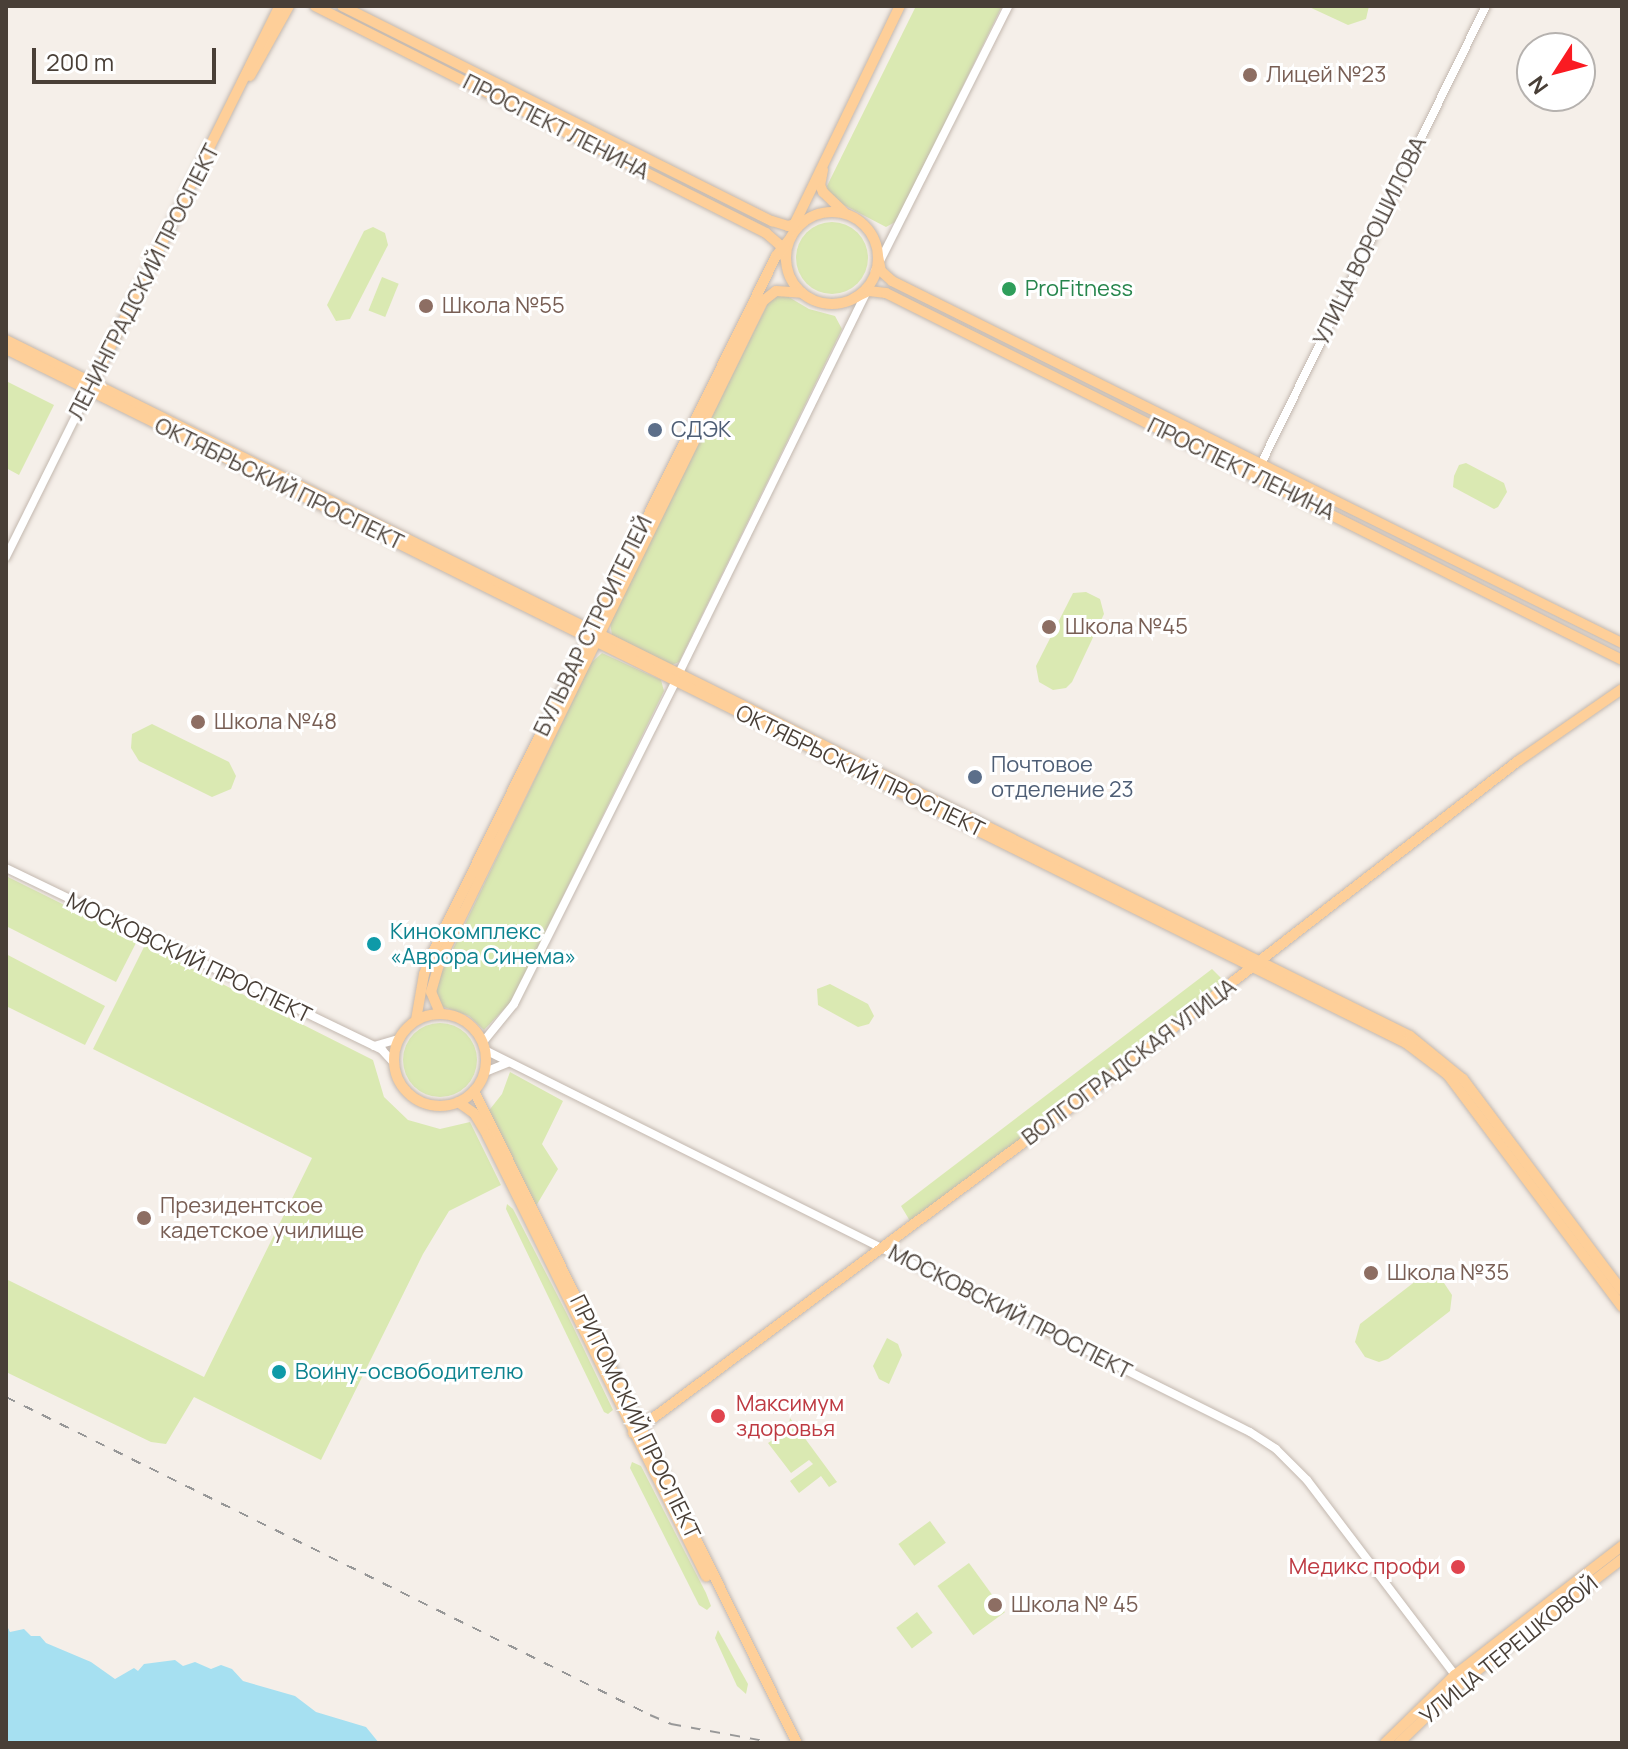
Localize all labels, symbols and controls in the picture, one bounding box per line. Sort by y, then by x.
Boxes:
scale bar [36,32,220,82]
north arrow [1516,32,1596,112]
text: 200 m [46,45,114,78]
place label: Лицей №23 [1266,62,1386,88]
marker: Лицей №23 [1241,66,1259,84]
street label: ПРОСПЕКТ ЛЕНИНА [458,69,654,185]
text: N [1521,70,1555,100]
street label: УЛИЦА ВОРОШИЛОВА [1308,132,1432,350]
street label: ЛЕНИНГРАДСКИЙ ПРОСПЕКТ [63,140,225,424]
place label: ProFitness [1025,276,1133,302]
marker: ProFitness [1000,280,1018,298]
place label: Школа №55 [442,293,565,319]
marker: Школа №55 [417,297,435,315]
street label: ОКТЯБРЬСКИЙ ПРОСПЕКТ [150,412,408,556]
street label: ПРОСПЕКТ ЛЕНИНА [1143,412,1339,526]
place label: СДЭК [671,417,731,443]
marker: СДЭК [646,421,664,439]
street label: БУЛЬВАР СТРОИТЕЛЕЙ [528,512,658,740]
place label: Школа №45 [1065,614,1188,640]
marker: Школа №45 [1040,618,1058,636]
street label: ОКТЯБРЬСКИЙ ПРОСПЕКТ [731,699,989,843]
place label: Школа №48 [214,709,337,735]
marker: Школа №48 [189,713,207,731]
place label: Почтовое отделение 23 [991,751,1134,802]
marker: Почтовое отделение 23 [966,768,984,786]
street label: МОСКОВСКИЙ ПРОСПЕКТ [62,887,316,1029]
place label: Кинокомплекс «Аврора Синема» [390,918,576,970]
marker: Кинокомплекс «Аврора Синема» [365,935,383,953]
street label: ВОЛГОГРАДСКАЯ УЛИЦА [1017,973,1241,1151]
place label: Президентское кадетское училище [160,1192,364,1244]
marker: Президентское кадетское училище [135,1209,153,1227]
street label: МОСКОВСКИЙ ПРОСПЕКТ [884,1239,1136,1385]
place label: Школа №35 [1387,1260,1509,1286]
marker: Школа №35 [1362,1264,1380,1282]
street label: ПРИТОМСКИЙ ПРОСПЕКТ [564,1291,706,1543]
place label: Воину-освободителю [295,1359,523,1385]
marker: Воину-освободителю [270,1363,288,1381]
place label: Максимум здоровья [736,1390,844,1442]
marker: Максимум здоровья [707,1405,729,1427]
place label: Медикс профи [1289,1554,1440,1580]
marker: Медикс профи [1447,1556,1469,1578]
street label: УЛИЦА ТЕРЕШКОВОЙ [1415,1570,1603,1730]
place label: Школа № 45 [1011,1592,1138,1618]
marker: Школа № 45 [986,1596,1004,1614]

